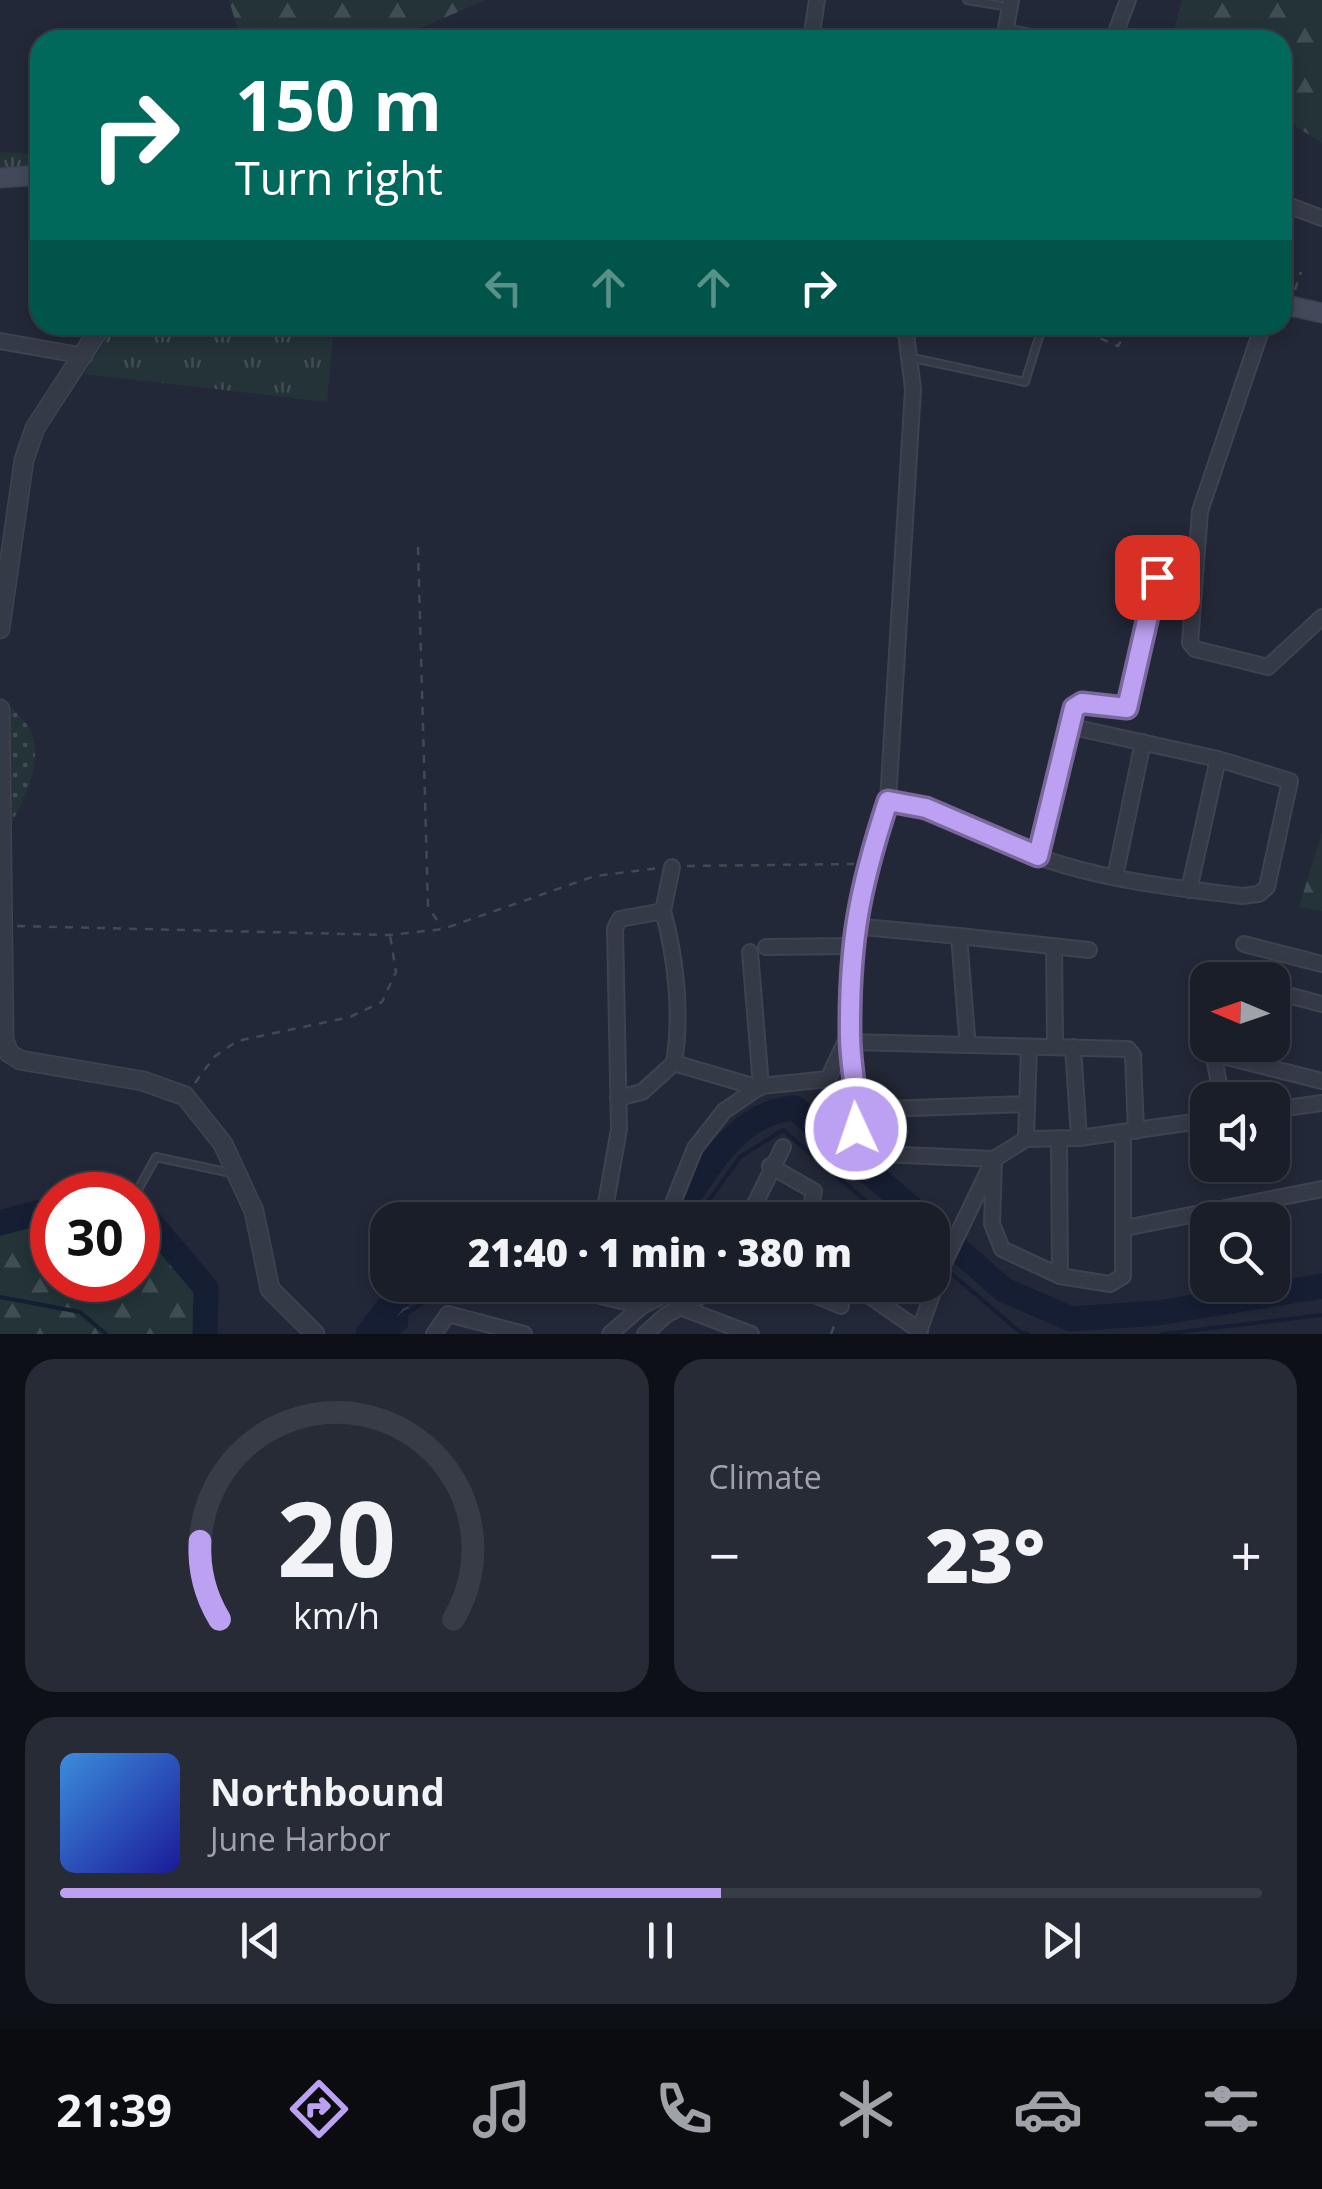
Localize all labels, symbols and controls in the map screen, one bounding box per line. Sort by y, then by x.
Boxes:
text: 150 m [235,56,442,152]
icon: right [70,70,200,200]
text: Turn right [235,147,443,208]
icon: left [476,260,531,315]
icon: ahead [581,260,636,315]
icon: ahead [686,260,741,315]
icon: right [791,260,846,315]
pin [1115,535,1200,620]
icon: arrive [1130,550,1185,605]
north arrow [1190,962,1290,1062]
map controls [1190,962,1290,1302]
position arrow [804,1077,908,1181]
button: sound [1190,1082,1290,1182]
speed limit sign: 30 [30,1172,160,1302]
button: search [1190,1202,1290,1302]
text: 21:40 · 1 min · 380 m [468,1226,852,1278]
text: Climate [709,1455,822,1498]
text: 20 [277,1466,396,1607]
text: 23° [925,1503,1045,1605]
text: − [709,1517,740,1592]
text: + [1231,1517,1262,1592]
text: km/h [293,1591,380,1639]
text: Northbound [210,1765,445,1817]
text: June Harbor [210,1817,390,1860]
icon: previous [233,1913,288,1968]
icon: pause [633,1913,688,1968]
icon: next [1034,1913,1089,1968]
icon: directions [284,2074,354,2144]
icon: music [467,2074,537,2144]
icon: phone [649,2074,719,2144]
icon: climate [831,2074,901,2144]
icon: car [1013,2074,1083,2144]
icon: filters [1196,2074,1266,2144]
text: 21:39 [56,2079,172,2140]

